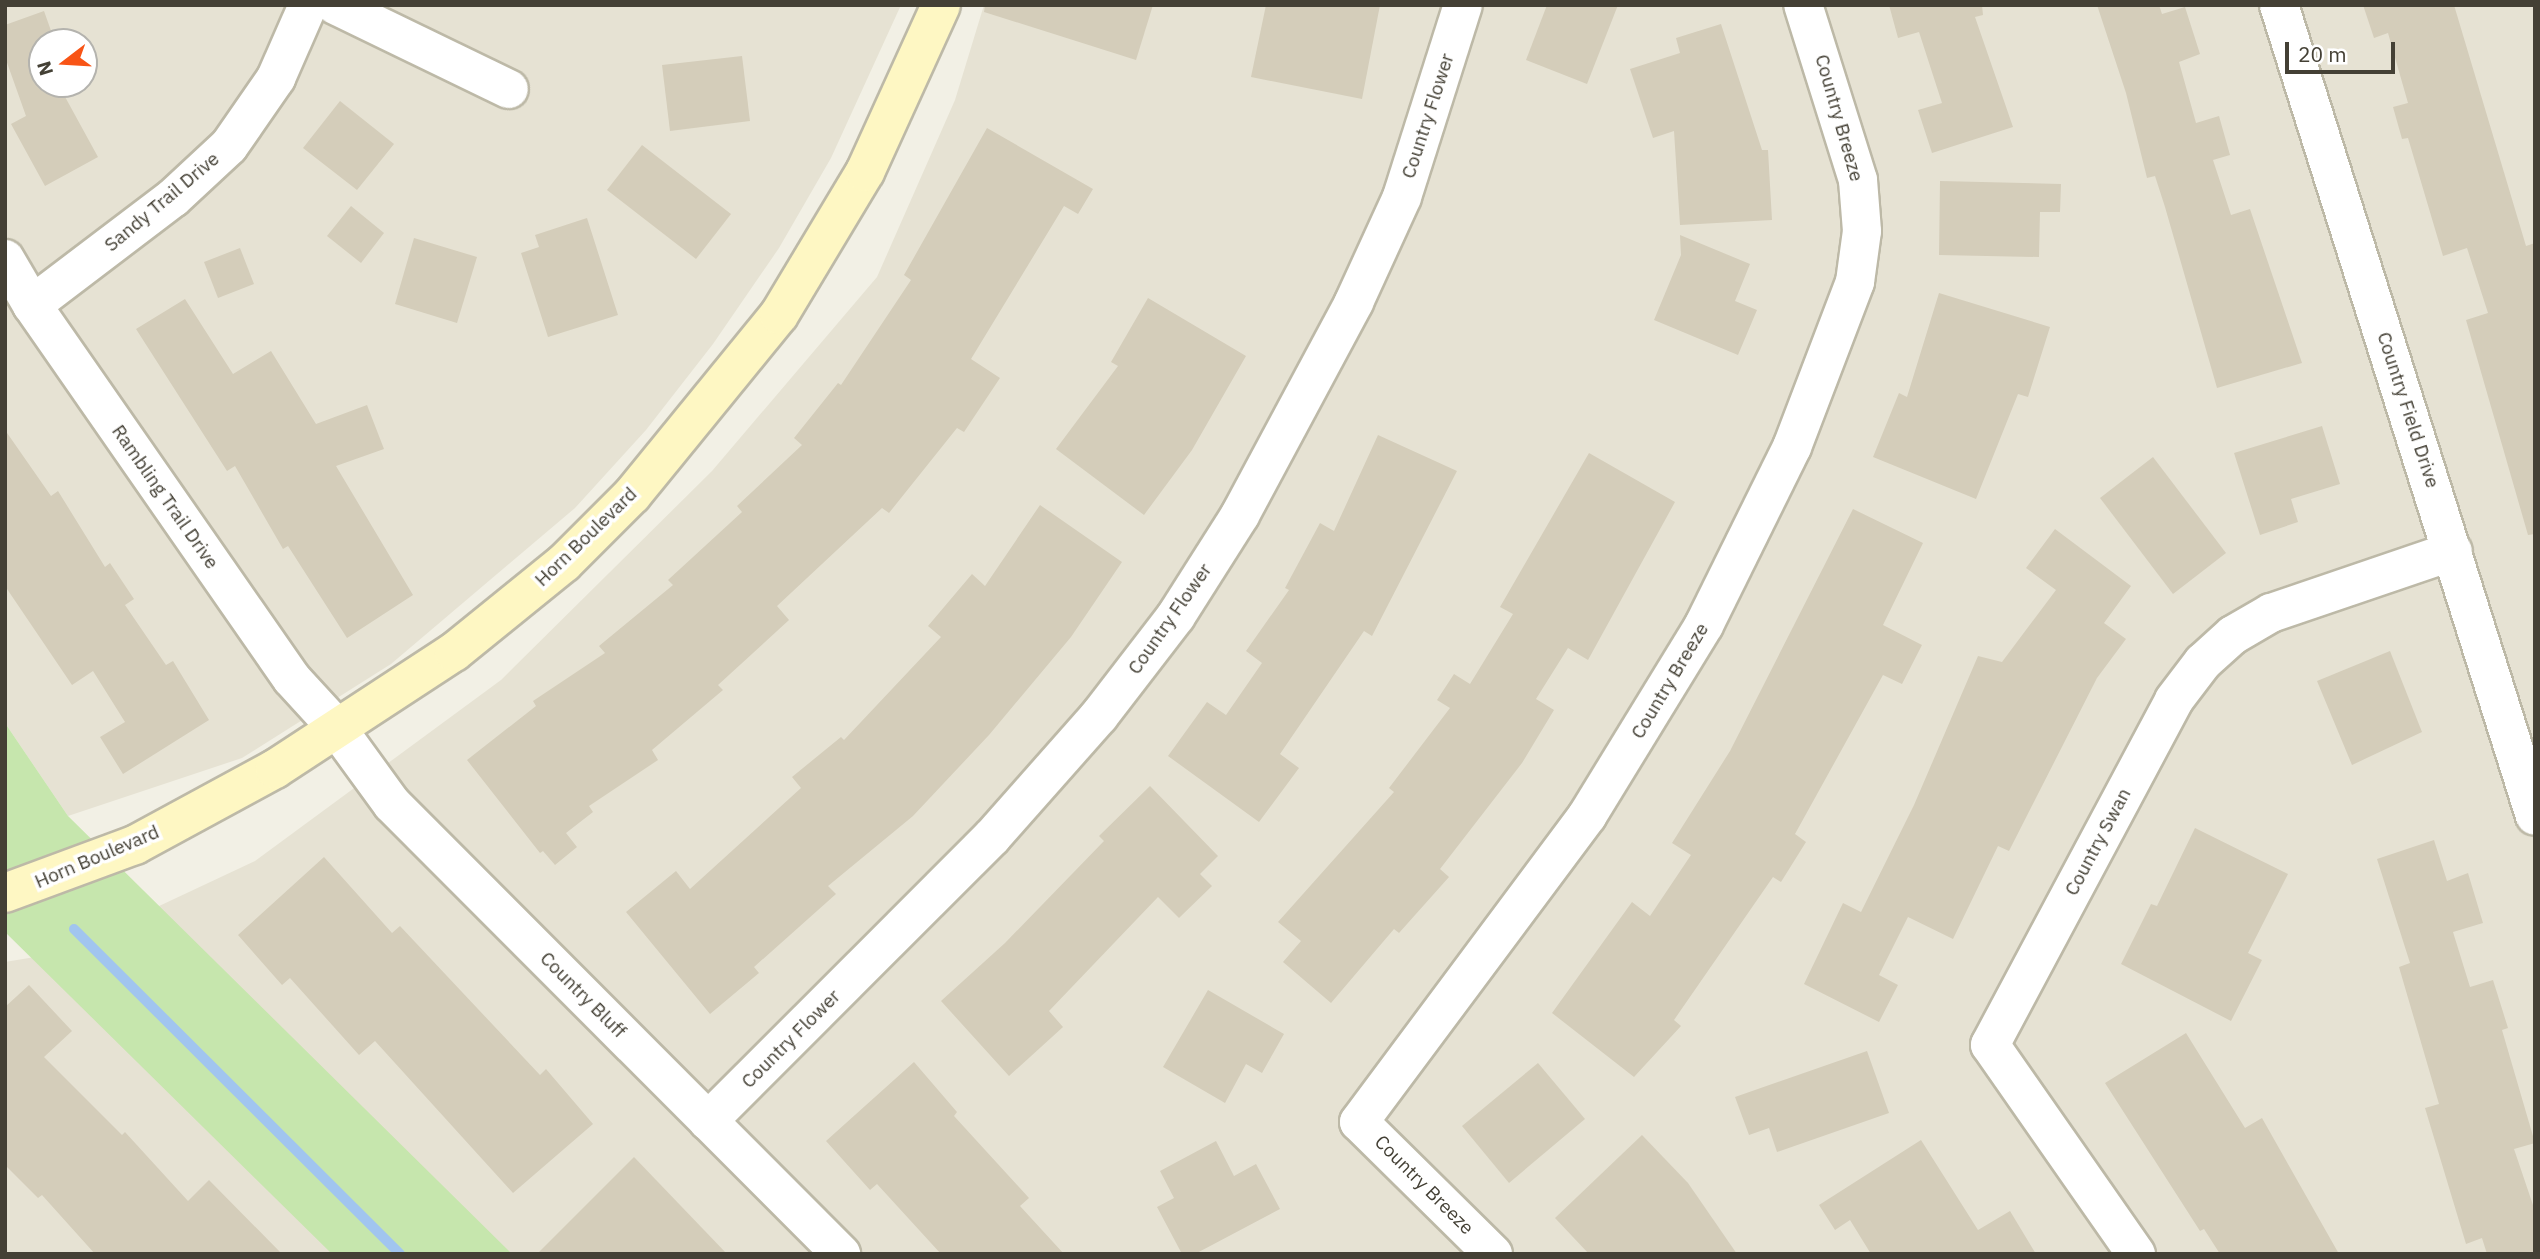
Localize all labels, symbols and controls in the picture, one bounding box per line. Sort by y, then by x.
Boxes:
north arrow [28,28,98,98]
scale bar [2288,28,2398,72]
text: 20 m [2298,40,2347,68]
street label: Country Flower [1397,51,1459,181]
street label: Country Breeze [1810,52,1868,184]
text: N [31,58,58,79]
street label: Sandy Trail Drive [100,147,224,257]
street label: Country Field Drive [2372,329,2444,491]
street label: Rambling Trail Drive [107,421,223,573]
street label: Horn Boulevard [530,483,642,591]
street label: Country Flower [1123,559,1217,679]
street label: Country Breeze [1627,619,1713,743]
street label: Country Swan [2060,784,2136,900]
street label: Horn Boulevard [31,821,163,893]
street label: Country Bluff [535,947,631,1043]
street label: Country Flower [737,985,845,1093]
street label: Country Breeze [1370,1131,1478,1239]

